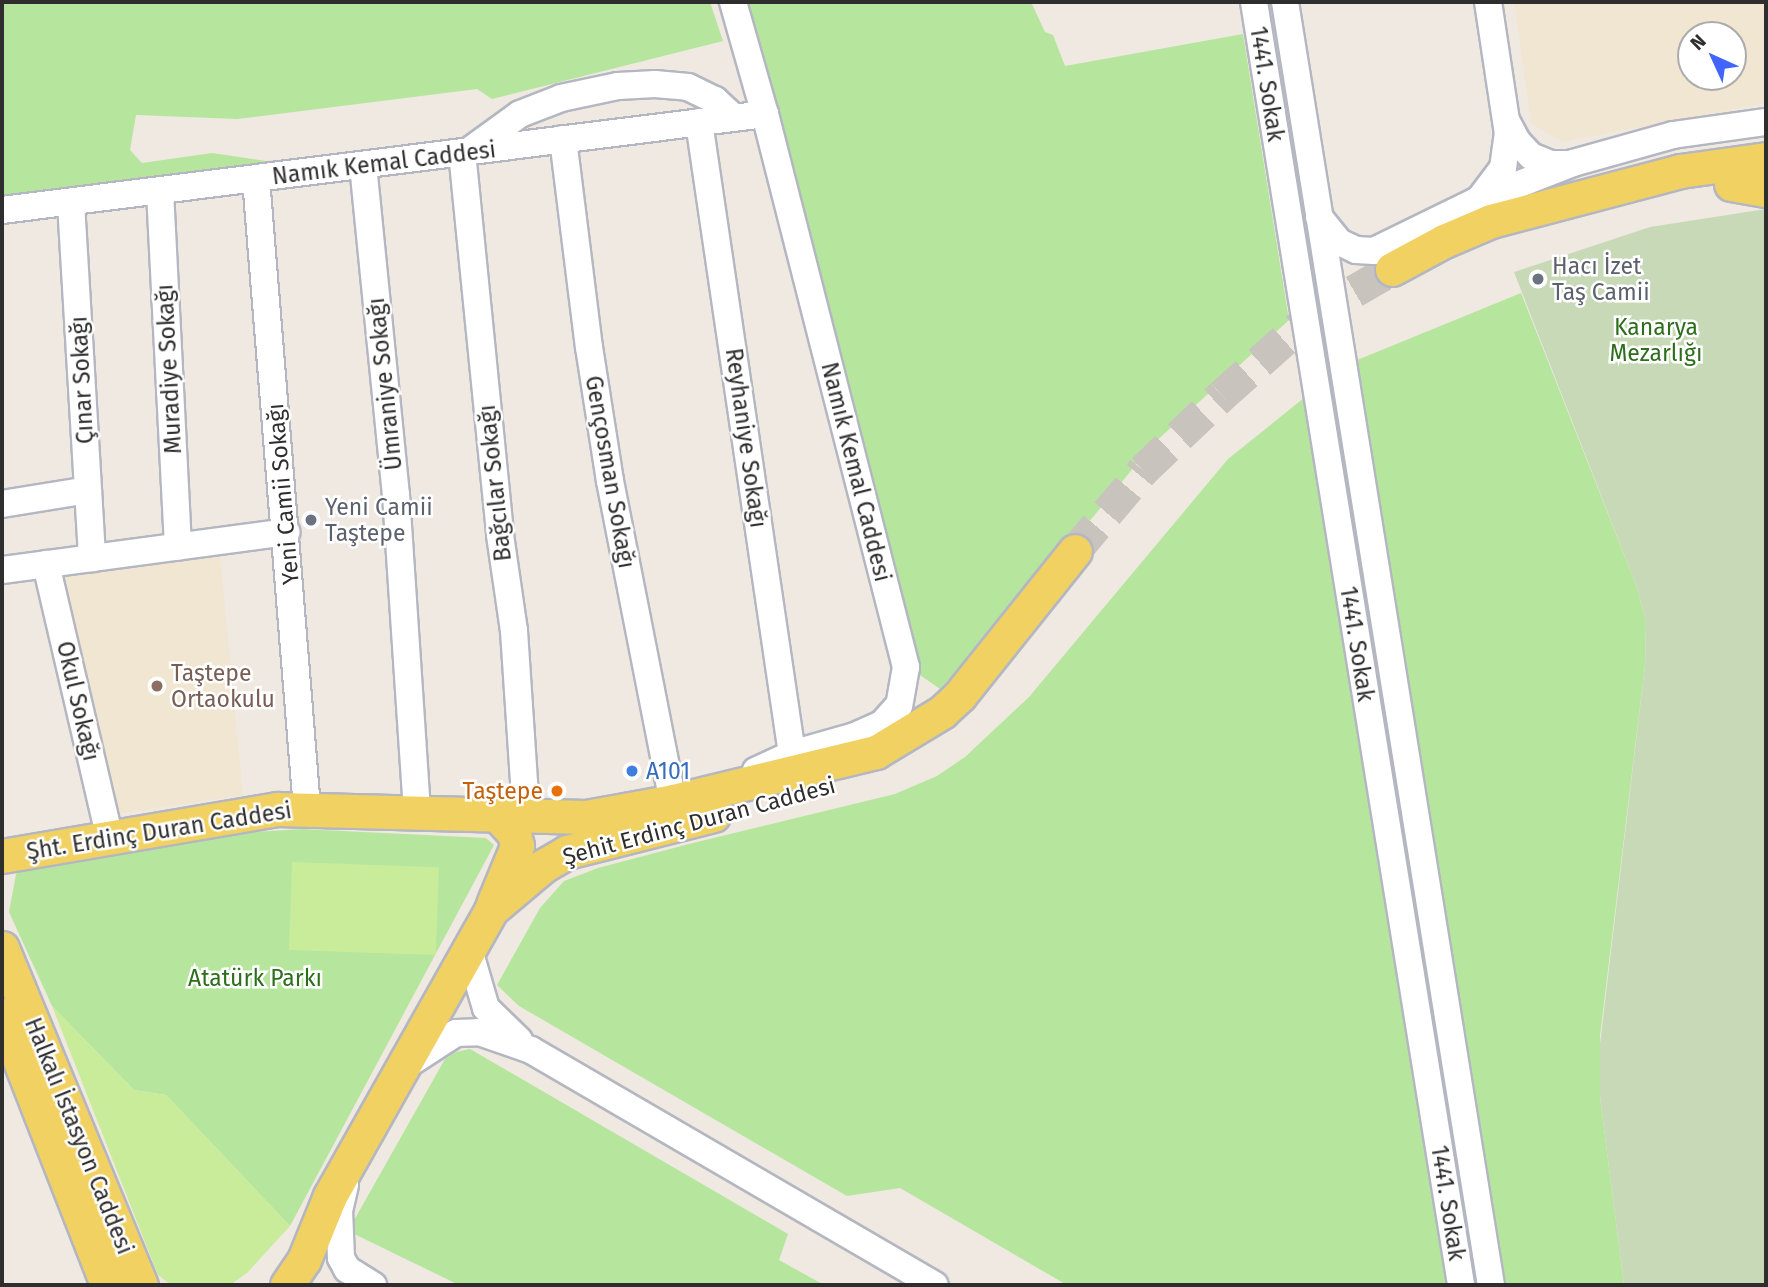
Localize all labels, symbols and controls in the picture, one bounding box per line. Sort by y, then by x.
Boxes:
north arrow [1677,21,1747,91]
street label: 1441. Sokak [1244,24,1290,144]
text: N [1686,30,1711,55]
street label: Namık Kemal Caddesi [271,136,497,190]
place label: Hacı İzet Taş Camii [1552,252,1650,306]
marker: Hacı İzet Taş Camii [1530,271,1546,287]
street label: Muradiye Sokağı [151,283,187,455]
street label: Ümraniye Sokağı [362,296,408,472]
park label: Kanarya Mezarlığı [1609,313,1703,367]
street label: Çınar Sokağı [65,315,99,445]
street label: Reyhaniye Sokağı [720,346,772,530]
street label: Namık Kemal Caddesi [815,359,897,585]
street label: Gençosman Sokağı [579,374,641,570]
street label: Yeni Camii Sokağı [261,402,305,586]
street label: Bağcılar Sokağı [473,403,517,563]
place label: Yeni Camii Taştepe [325,493,433,547]
marker: Yeni Camii Taştepe [303,512,319,528]
street label: 1441. Sokak [1334,584,1380,704]
street label: Okul Sokağı [51,639,105,763]
place label: Taştepe Ortaokulu [171,659,275,713]
marker: Taştepe Ortaokulu [149,678,165,694]
place label: A101 [646,757,690,785]
marker: A101 [624,763,640,779]
street label: Şehit Erdinç Duran Caddesi [560,771,838,871]
place label: Taştepe [463,777,543,805]
marker: Taştepe [549,783,565,799]
street label: Şht. Erdinç Duran Caddesi [25,796,293,866]
park label: Atatürk Parkı [188,964,322,992]
street label: Halkalı İstasyon Caddesi [19,1014,139,1258]
street label: 1441. Sokak [1425,1143,1471,1263]

